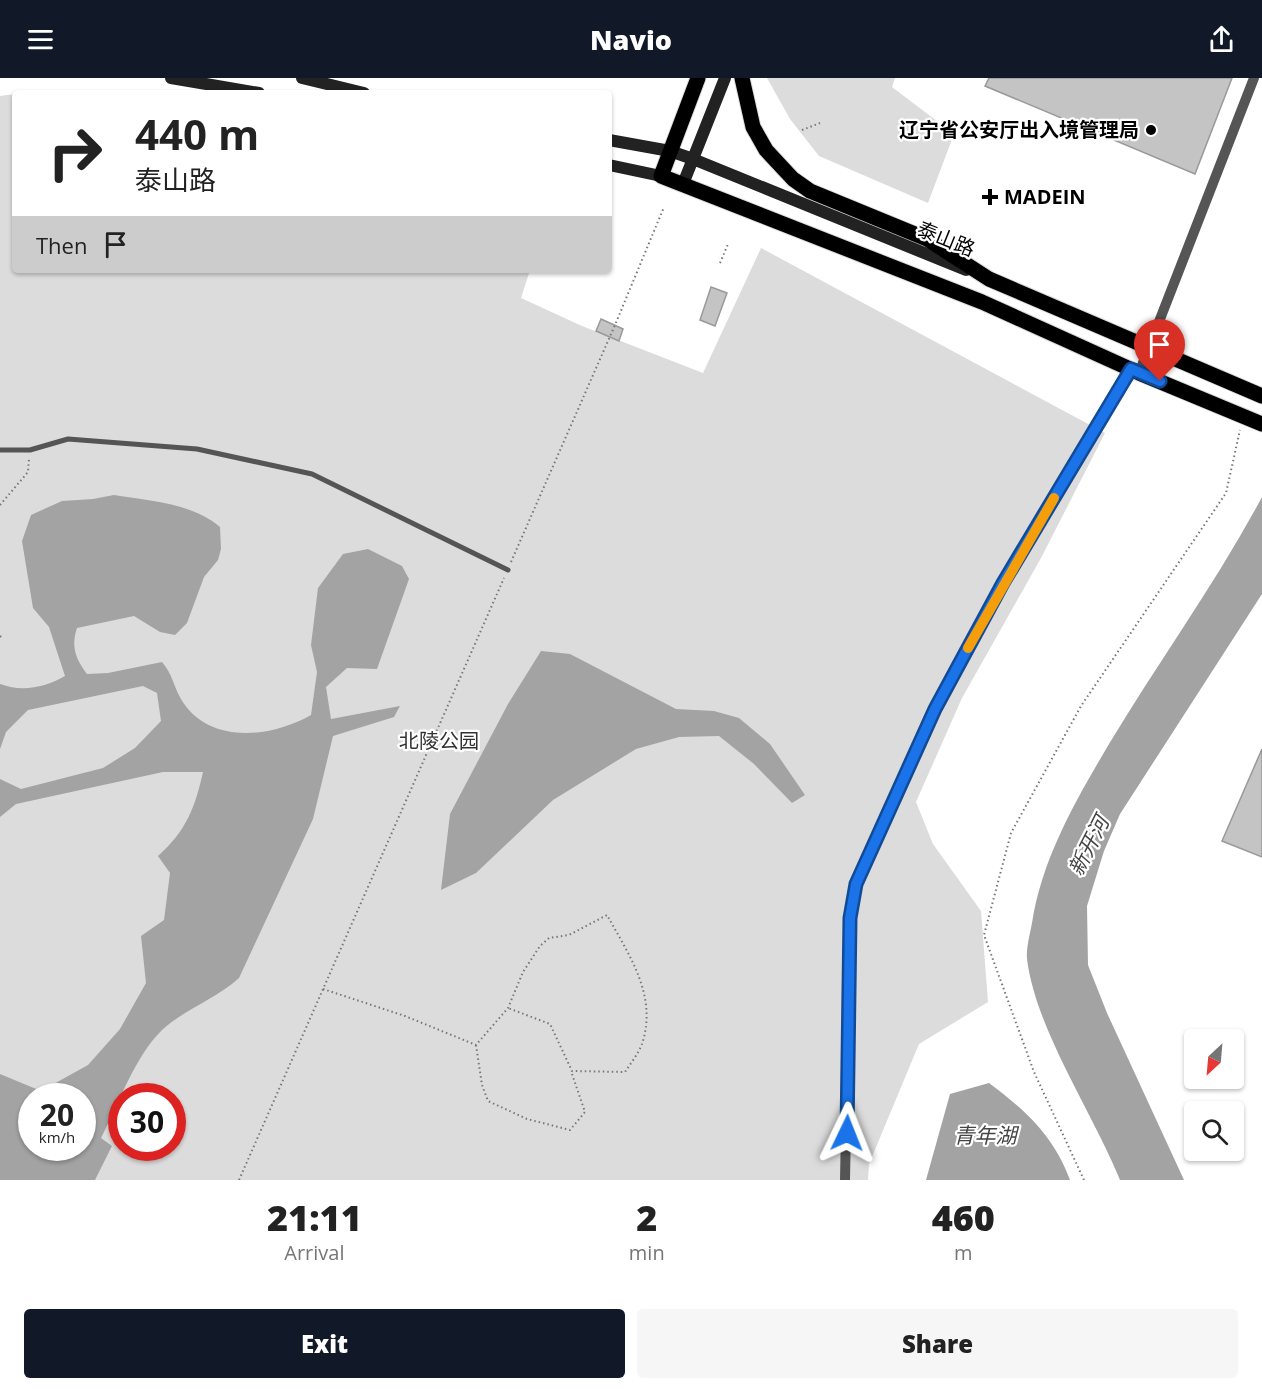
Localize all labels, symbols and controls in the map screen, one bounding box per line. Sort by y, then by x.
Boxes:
text: Navio [590,21,672,58]
icon: menu [24,23,57,56]
icon: share [1205,23,1238,56]
text: 440 m [135,105,259,162]
icon: right [36,114,114,192]
place label: 辽宁省公安厅出入境管理局 [899,116,1139,143]
marker: 辽宁省公安厅出入境管理局 [1144,123,1158,137]
text: 泰山路 [135,161,216,198]
place label: MADEIN [1004,183,1086,210]
marker: MADEIN [981,188,999,206]
street label: 泰山路 [913,215,979,262]
icon: arrive [99,228,132,261]
text: Then [36,230,87,260]
pin [1134,319,1185,381]
icon: arrive [1143,328,1176,361]
park label: 北陵公园 [399,727,479,754]
water label: 新开河 [1061,808,1117,880]
north arrow [1184,1029,1244,1089]
map controls [1184,1029,1244,1161]
speed limit sign: 30 [108,1083,186,1161]
text: 20 [40,1094,74,1135]
position arrow [815,1101,879,1165]
button: search [1184,1101,1244,1161]
water label: 青年湖 [954,1121,1019,1149]
text: km/h [39,1127,75,1147]
text: 21:11 [267,1193,362,1242]
text: 2 [636,1193,657,1242]
text: 460 [932,1193,995,1242]
text: Arrival [284,1239,345,1266]
text: min [629,1239,665,1266]
text: m [954,1239,973,1266]
button: Exit [24,1309,625,1378]
button: Share [637,1309,1238,1378]

